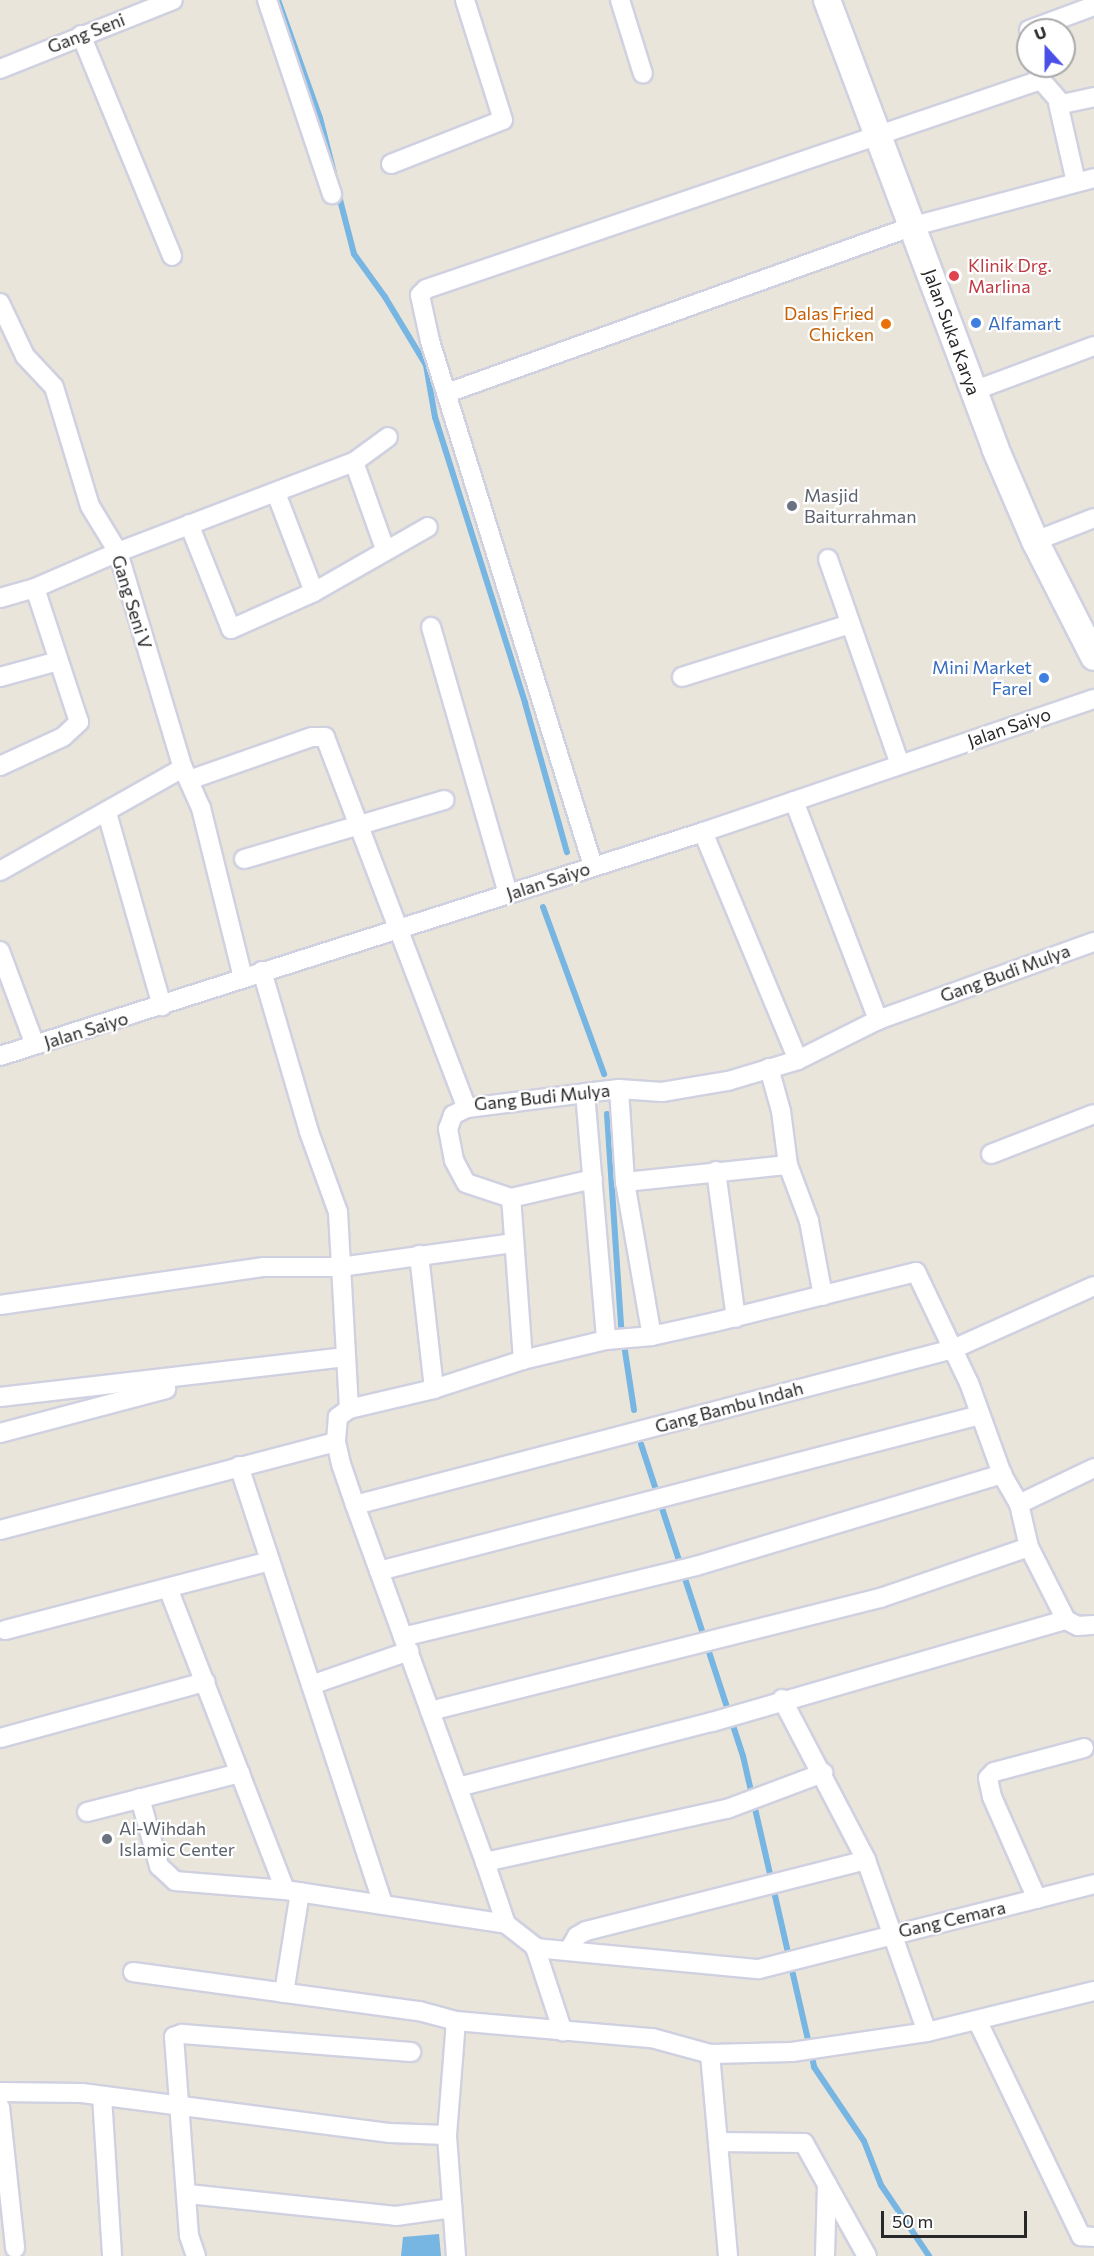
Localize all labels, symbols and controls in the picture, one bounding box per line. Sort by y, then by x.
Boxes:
street label: Gang Seni [44,8,128,58]
north arrow [1016,18,1076,78]
text: U [1031,22,1049,44]
place label: Klinik Drg. Marlina [968,255,1052,298]
street label: Jalan Suka Karya [919,266,985,398]
marker: Klinik Drg. Marlina [945,267,963,285]
place label: Dalas Fried Chicken [784,303,874,346]
place label: Alfamart [988,312,1061,334]
marker: Alfamart [969,316,983,330]
marker: Dalas Fried Chicken [879,317,893,331]
place label: Masjid Baiturrahman [804,485,916,528]
marker: Masjid Baiturrahman [785,499,799,513]
street label: Gang Seni V [108,552,156,652]
place label: Mini Market Farel [932,657,1032,700]
marker: Mini Market Farel [1037,671,1051,685]
street label: Jalan Saiyo [964,703,1054,751]
street label: Jalan Saiyo [503,857,593,905]
street label: Gang Budi Mulya [937,939,1073,1007]
street label: Jalan Saiyo [41,1007,131,1053]
street label: Gang Budi Mulya [473,1079,611,1115]
street label: Gang Bambu Indah [653,1377,805,1437]
place label: Al-Wihdah Islamic Center [119,1818,235,1860]
marker: Al-Wihdah Islamic Center [100,1832,114,1846]
street label: Gang Cemara [896,1896,1008,1942]
scale bar [884,2199,1030,2237]
text: 50 m [892,2210,933,2232]

